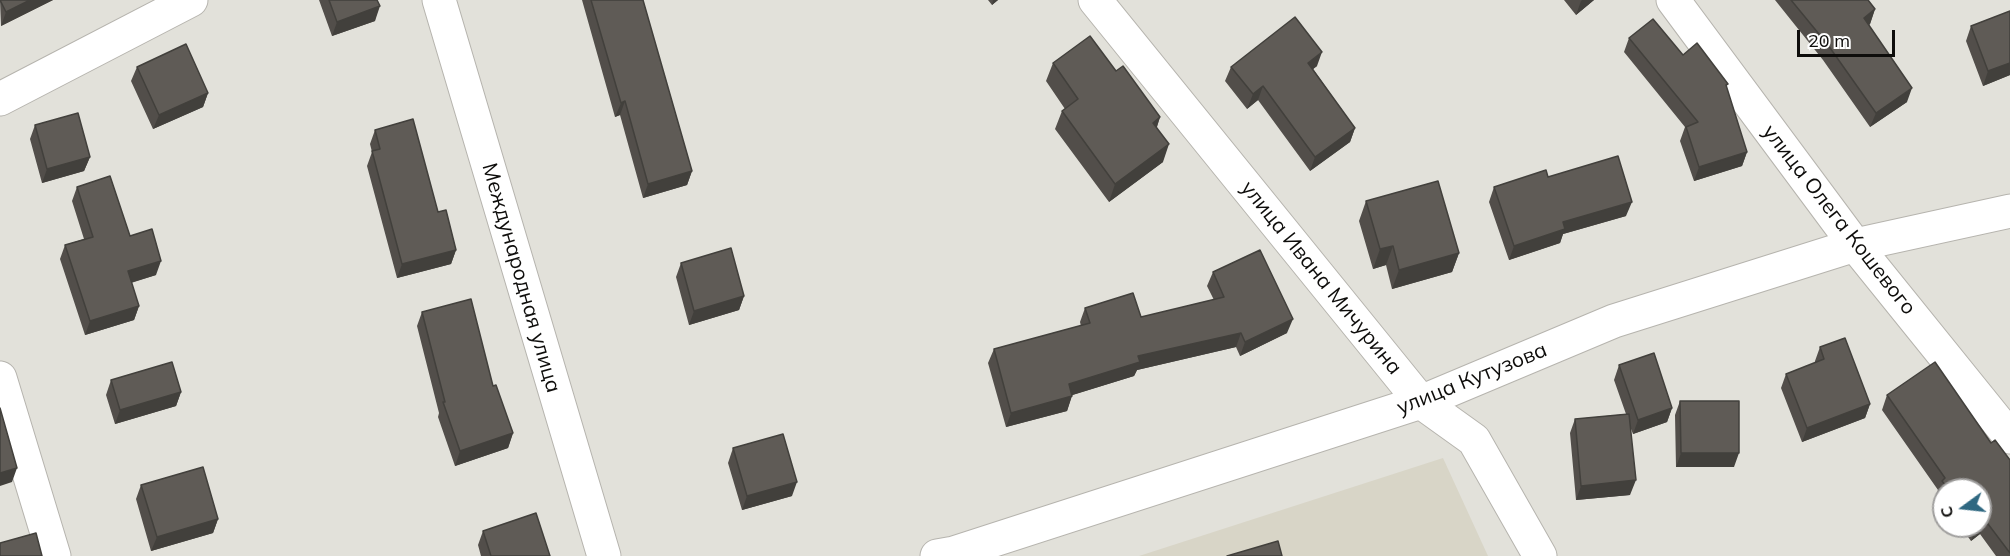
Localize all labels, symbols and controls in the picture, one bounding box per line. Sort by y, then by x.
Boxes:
scale bar [1800,18,1898,56]
text: 20 m [1808,29,1850,52]
street label: улица Олега Кошевого [1757,120,1921,320]
street label: Международная улица [476,160,566,396]
street label: улица Ивана Мичурина [1235,176,1407,380]
street label: улица Кутузова [1393,337,1551,421]
north arrow [1932,478,1992,538]
text: С [1935,504,1958,520]

